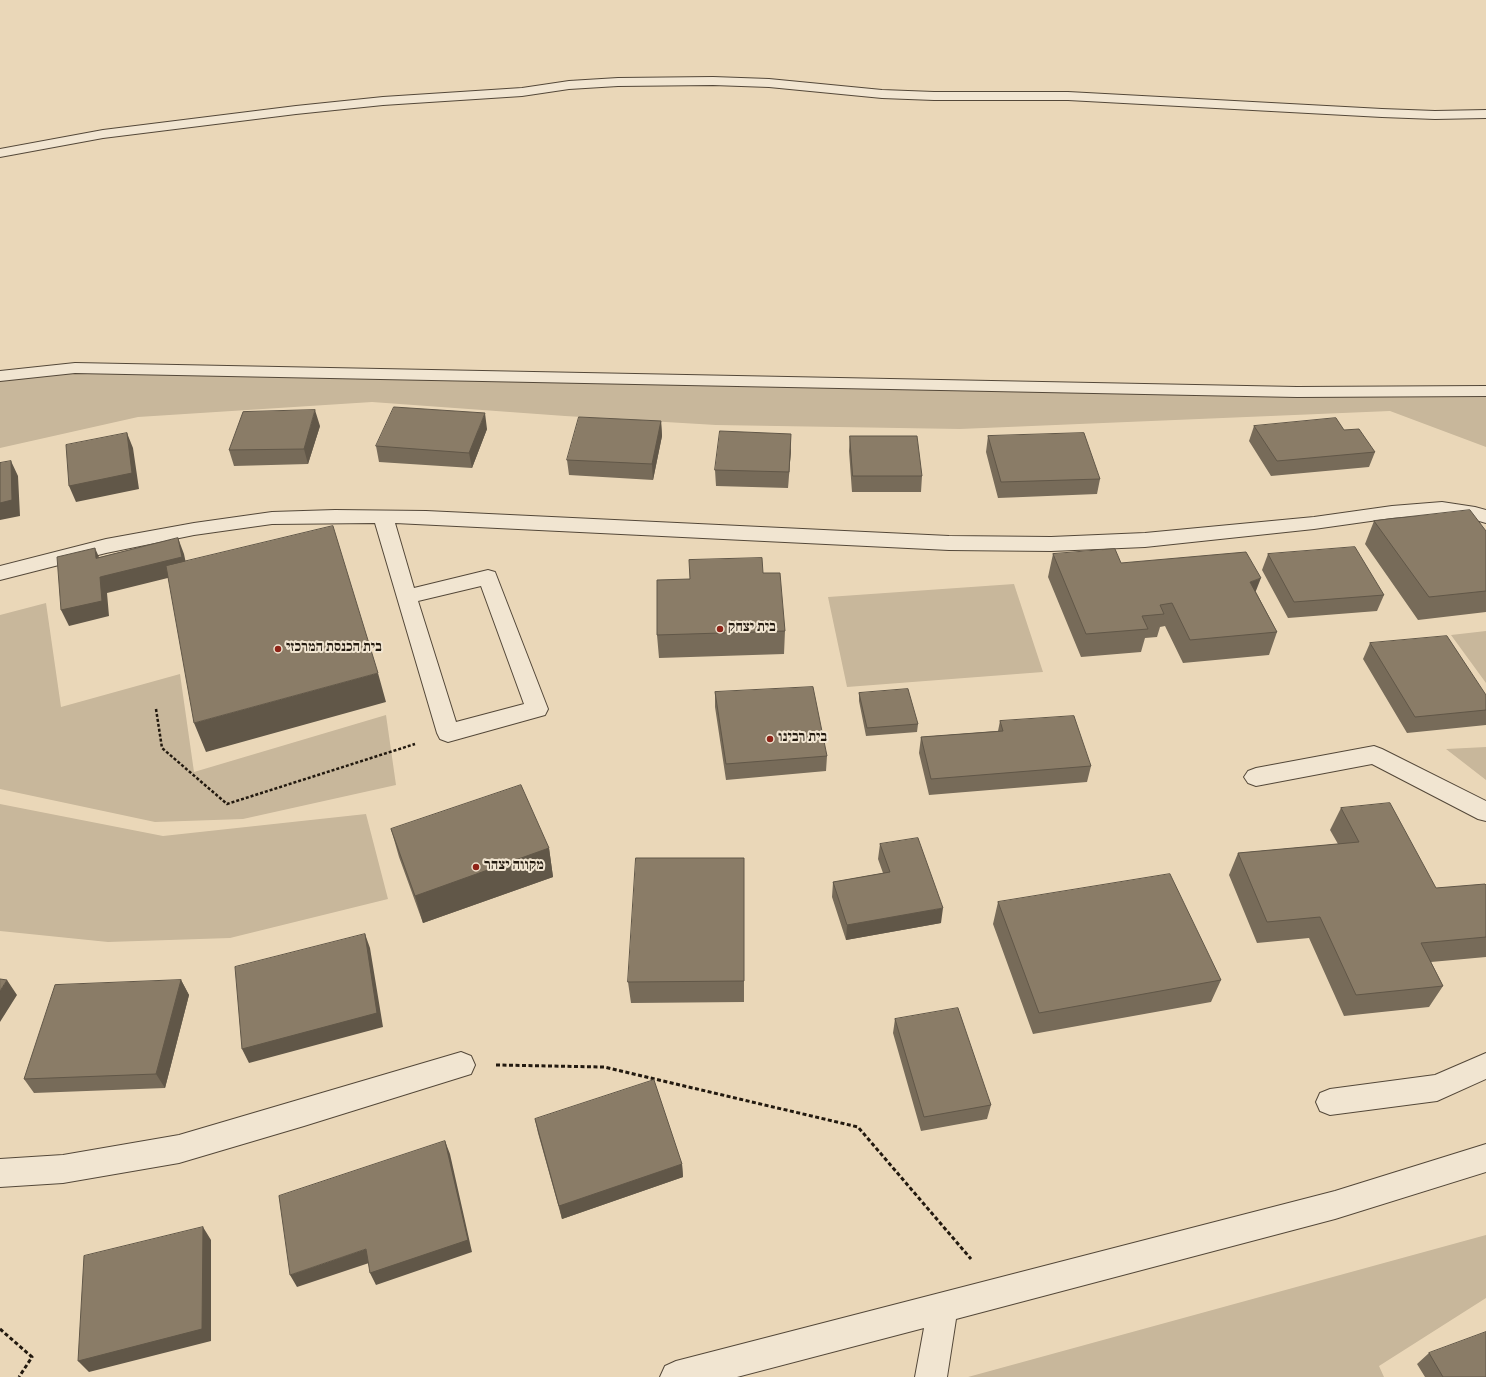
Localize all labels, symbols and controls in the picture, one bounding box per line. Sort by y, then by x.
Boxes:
place label: בית יצחק [728,621,776,637]
marker: בית יצחק [715,624,725,634]
place label: בית הכנסת המרכזי [286,641,382,657]
marker: בית הכנסת המרכזי [273,644,283,654]
place label: בית רבינו [778,731,827,747]
marker: בית רבינו [765,734,775,744]
place label: מקווה יצהר [484,859,544,875]
marker: מקווה יצהר [471,862,481,872]

